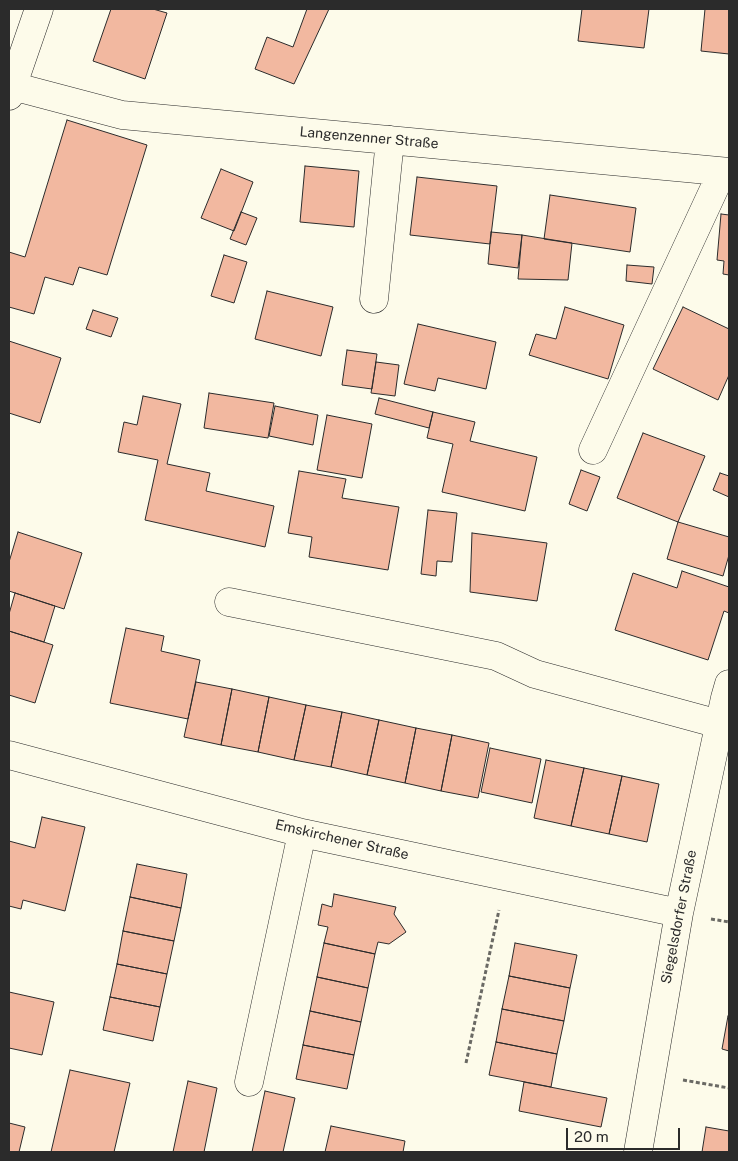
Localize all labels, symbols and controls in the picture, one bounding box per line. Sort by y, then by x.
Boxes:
street label: Langenzenner Straße [299,124,439,152]
street label: Emskirchener Straße [274,816,410,864]
street label: Siegelsdorfer Straße [658,849,700,985]
scale bar [568,1118,682,1150]
text: 20 m [574,1128,609,1145]

